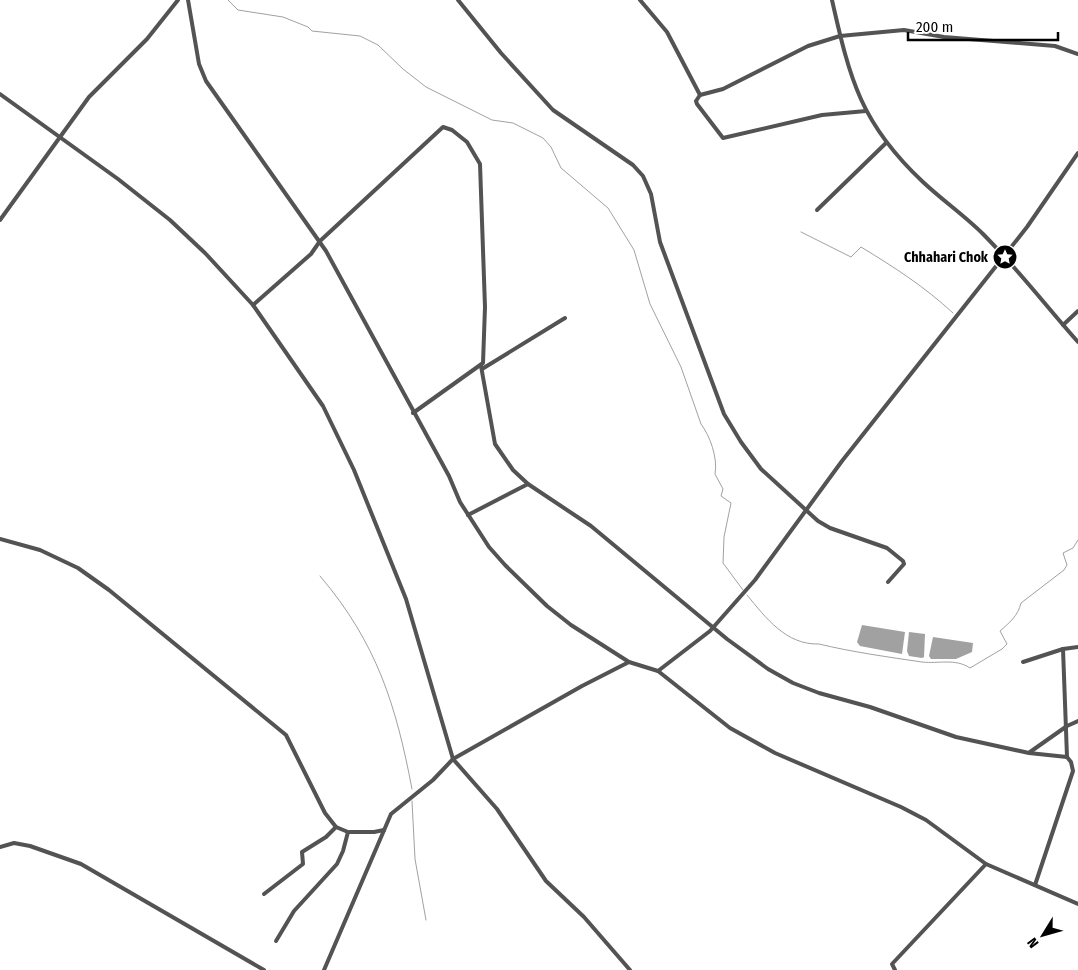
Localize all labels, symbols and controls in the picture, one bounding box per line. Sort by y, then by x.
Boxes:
scale bar [908,10,1058,42]
text: 200 m [916,18,953,36]
place icon: Chhahari Chok [992,244,1018,270]
place label: Chhahari Chok [904,249,989,266]
north arrow [1018,910,1068,960]
text: N [1024,934,1042,951]

